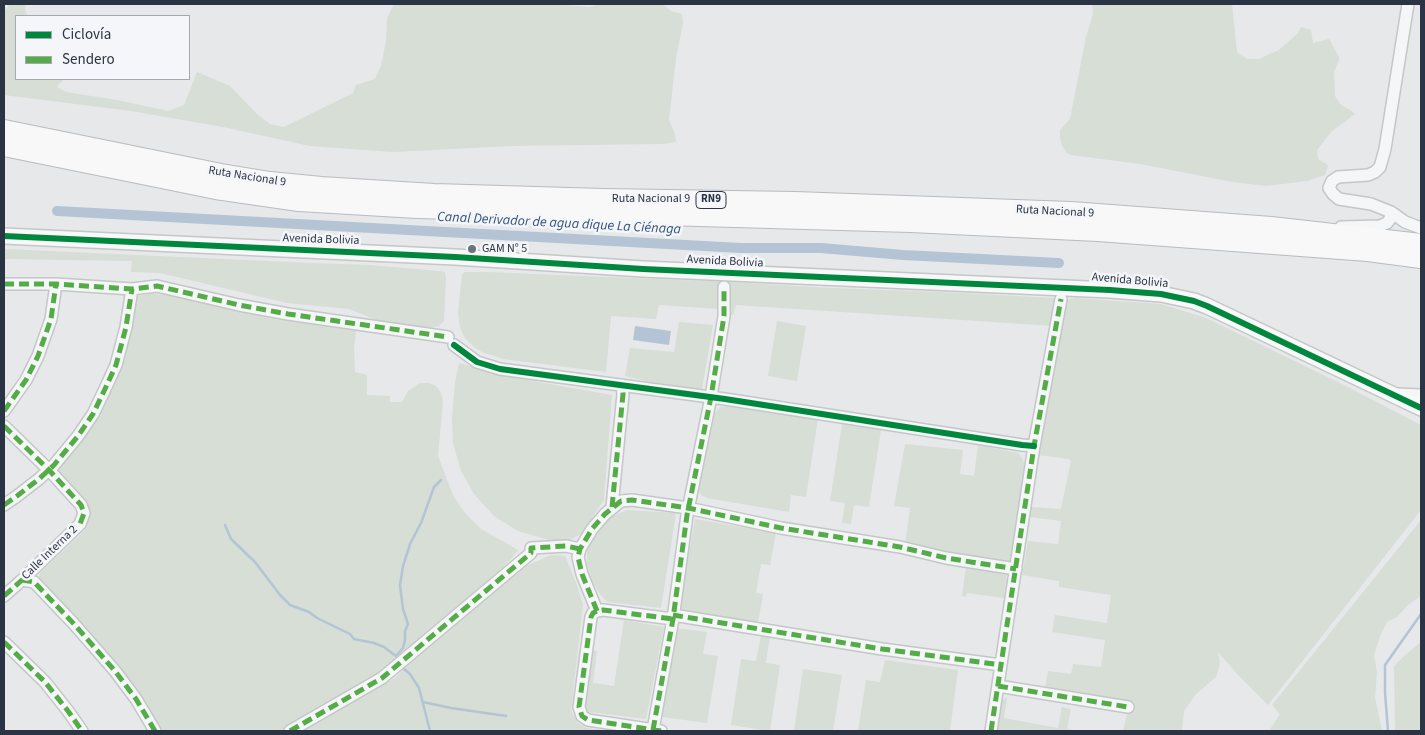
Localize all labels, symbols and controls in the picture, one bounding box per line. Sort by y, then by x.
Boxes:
legend [15,15,190,80]
text: Ciclovía [62,24,111,45]
text: Sendero [62,49,115,70]
street label: Ruta Nacional 9 [207,164,287,190]
street label: Ruta Nacional 9 [612,192,690,206]
road number: RN9 [696,192,726,208]
street label: Ruta Nacional 9 [1015,203,1095,221]
water label: Canal Derivador de agua dique La Ciénaga [437,209,681,239]
street label: Avenida Bolivia [282,231,360,249]
place label: GAM N° 5 [482,242,527,256]
marker: GAM N° 5 [466,243,478,255]
street label: Avenida Bolivia [686,253,764,271]
street label: Avenida Bolivia [1091,270,1169,292]
street label: Calle Interna 2 [19,523,81,583]

